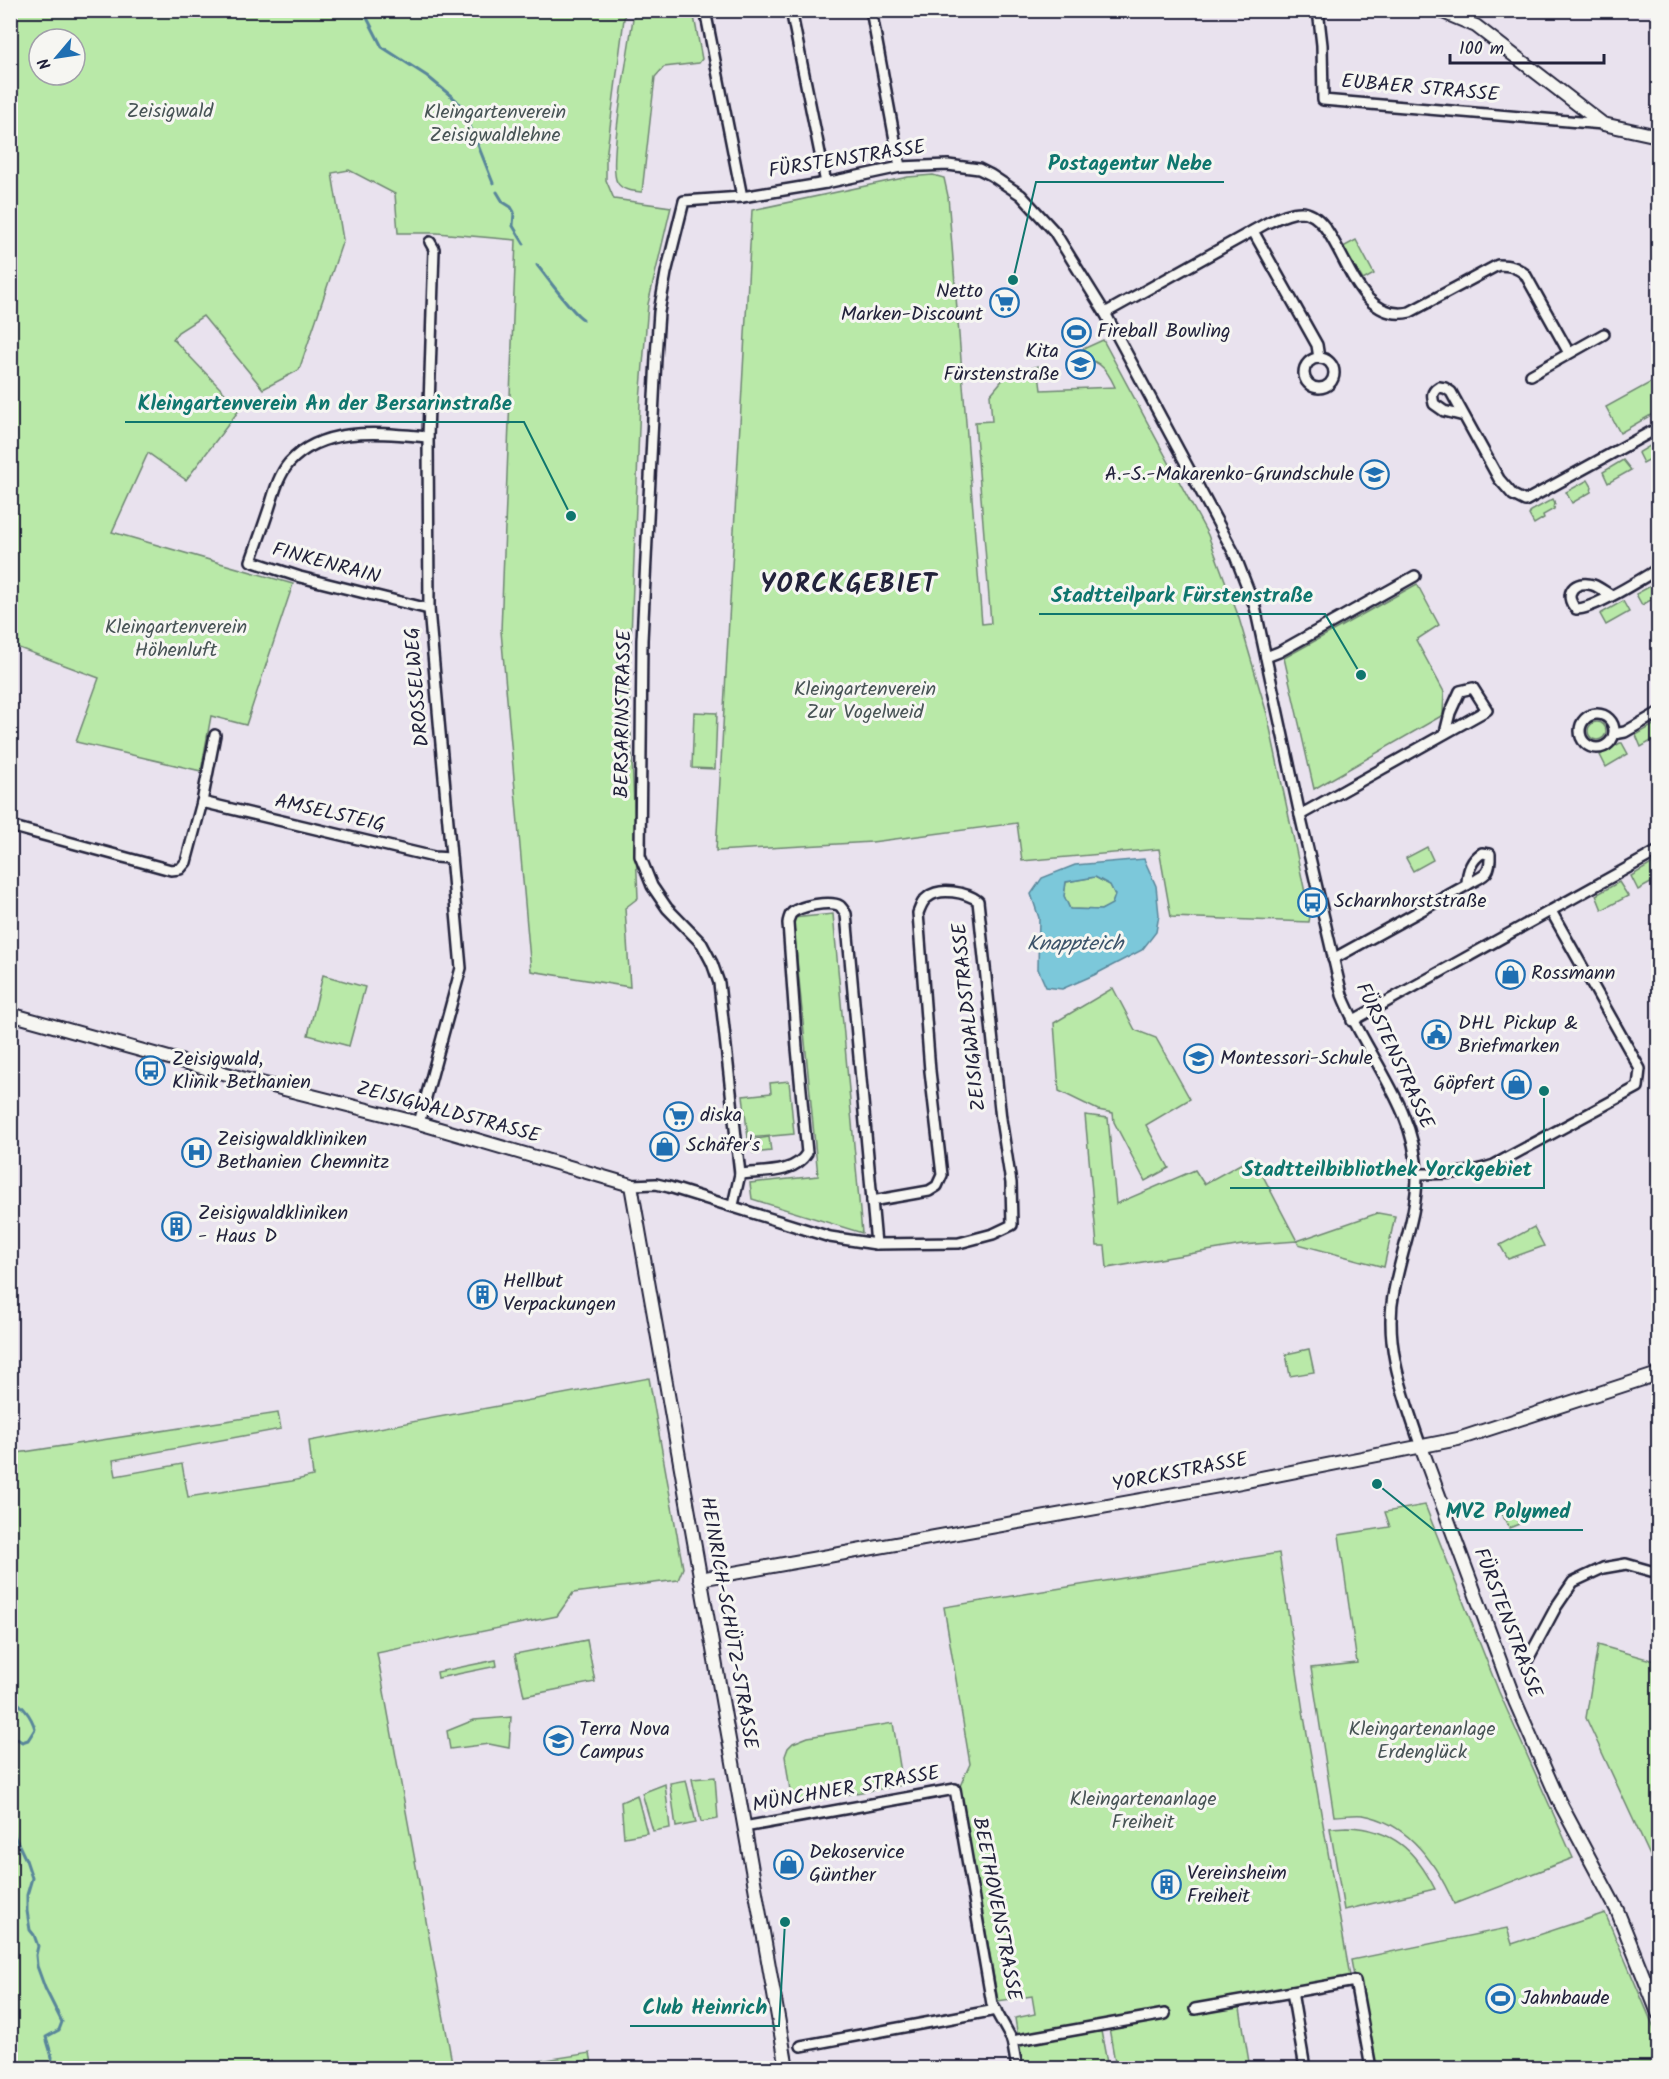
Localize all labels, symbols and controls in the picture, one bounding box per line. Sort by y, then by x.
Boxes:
north arrow [27,27,87,87]
scale bar [1450,27,1604,65]
text: 100 m [1459,35,1504,64]
text: N [32,53,59,74]
street label: EUBAER STRASSE [1340,66,1501,112]
park label: Zeisigwald [127,96,214,128]
park label: Kleingartenverein Zeisigwaldlehne [424,97,566,152]
street label: FÜRSTENSTRASSE [766,132,929,188]
callout: Postagentur Nebe [1036,143,1224,182]
text: Postagentur Nebe [1048,148,1212,181]
place label: Netto Marken-Discount [841,276,983,331]
supermarket icon: Netto Marken-Discount [988,287,1020,319]
sports icon: Fireball Bowling [1060,316,1092,348]
place label: Fireball Bowling [1097,316,1231,348]
place label: Kita Fürstenstraße [943,336,1059,391]
school or university icon: Kita Fürstenstraße [1064,348,1096,380]
callout: Kleingartenverein An der Bersarinstraße [125,383,524,422]
text: Kleingartenverein An der Bersarinstraße [138,388,512,421]
place label: A.-S.-Makarenko-Grundschule [1105,459,1354,491]
school or university icon: A.-S.-Makarenko-Grundschule [1359,459,1391,491]
street label: FINKENRAIN [268,534,384,594]
district label: YORCKGEBIET [760,564,939,606]
callout: Stadtteilpark Fürstenstraße [1039,575,1325,614]
text: Stadtteilpark Fürstenstraße [1051,580,1313,613]
park label: Kleingartenverein Höhenluft [105,612,247,667]
street label: DROSSELWEG [397,626,439,748]
street label: BERSARINSTRASSE [607,628,641,798]
park label: Kleingartenverein Zur Vogelweid [794,674,936,729]
street label: AMSELSTEIG [272,786,388,842]
bus stop icon: Scharnhorststraße [1297,886,1329,918]
place label: Scharnhorststraße [1334,886,1487,918]
street label: ZEISIGWALDSTRASSE [944,920,996,1113]
water label: Knappteich [1027,928,1125,961]
shop icon: Rossmann [1494,958,1526,990]
place label: Rossmann [1531,958,1615,990]
street label: FÜRSTENSTRASSE [1346,977,1443,1136]
place label: DHL Pickup & Briefmarken [1458,1008,1578,1063]
public building icon: DHL Pickup & Briefmarken [1421,1019,1453,1051]
school or university icon: Montessori-Schule [1183,1043,1215,1075]
place label: Montessori-Schule [1220,1043,1373,1075]
place label: Zeisigwald, Klinik Bethanien [172,1044,311,1099]
bus stop icon: Zeisigwald, Klinik Bethanien [135,1055,167,1087]
place label: Göpfert [1433,1068,1495,1100]
shop icon: Göpfert [1500,1068,1532,1100]
street label: ZEISIGWALDSTRASSE [353,1073,545,1153]
supermarket icon: diska [663,1100,695,1132]
place label: diska [700,1100,742,1132]
place label: Zeisigwaldkliniken Bethanien Chemnitz [217,1124,389,1179]
shop icon: Schäfer's [649,1130,681,1162]
place label: Schäfer's [686,1130,761,1162]
hospital icon: Zeisigwaldkliniken Bethanien Chemnitz [180,1136,212,1168]
callout: Stadtteilbibliothek Yorckgebiet [1230,1149,1544,1188]
text: Stadtteilbibliothek Yorckgebiet [1242,1154,1533,1187]
place label: Zeisigwaldkliniken - Haus D [198,1198,348,1253]
building icon: Zeisigwaldkliniken - Haus D [161,1210,193,1242]
place label: Hellbut Verpackungen [503,1266,616,1321]
building icon: Hellbut Verpackungen [466,1278,498,1310]
street label: YORCKSTRASSE [1110,1444,1252,1502]
callout: MVZ Polymed [1434,1491,1583,1530]
street label: HEINRICH-SCHÜTZ-STRASSE [690,1494,766,1753]
text: MVZ Polymed [1445,1496,1571,1529]
street label: FÜRSTENSTRASSE [1464,1543,1551,1704]
place label: Terra Nova Campus [579,1714,670,1769]
park label: Kleingartenanlage Erdenglück [1349,1714,1495,1769]
school or university icon: Terra Nova Campus [542,1725,574,1757]
street label: MÜNCHNER STRASSE [750,1758,943,1822]
park label: Kleingartenanlage Freiheit [1070,1784,1216,1839]
street label: BEETHOVENSTRASSE [963,1814,1030,2005]
place label: Dekoservice Günther [809,1837,905,1892]
shop icon: Dekoservice Günther [772,1849,804,1881]
place label: Vereinsheim Freiheit [1187,1858,1287,1913]
building icon: Vereinsheim Freiheit [1150,1869,1182,1901]
sports icon: Jahnbaude [1484,1983,1516,2015]
place label: Jahnbaude [1521,1983,1610,2015]
callout: Club Heinrich [630,1987,779,2026]
text: Club Heinrich [643,1992,768,2025]

